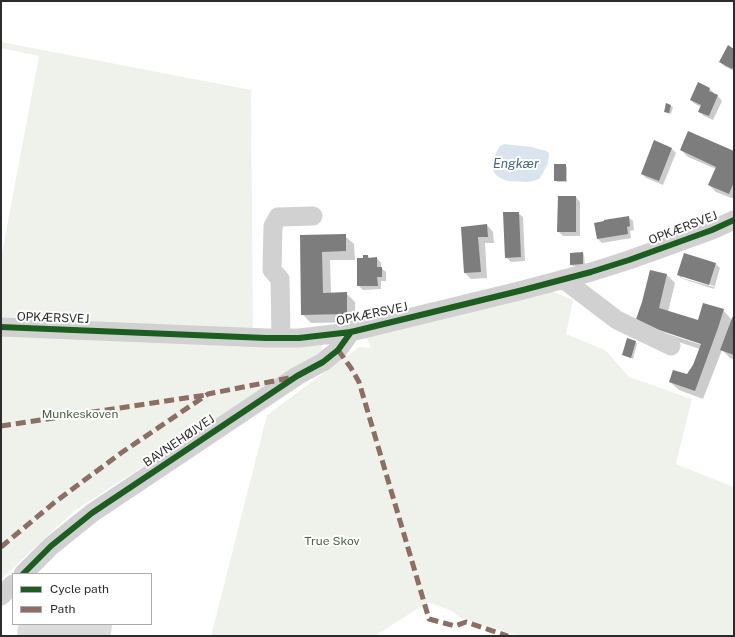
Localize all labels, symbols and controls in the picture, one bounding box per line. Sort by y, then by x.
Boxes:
water label: Engkær [493,156,539,172]
street label: OPKÆRSVEJ [647,208,719,248]
street label: OPKÆRSVEJ [335,299,409,329]
street label: OPKÆRSVEJ [17,310,89,326]
park label: Munkeskoven [42,407,118,421]
street label: BAVNEHØJVEJ [141,412,217,470]
park label: True Skov [304,534,360,548]
legend [12,573,152,625]
text: Cycle path [50,582,109,596]
text: Path [50,602,76,616]

